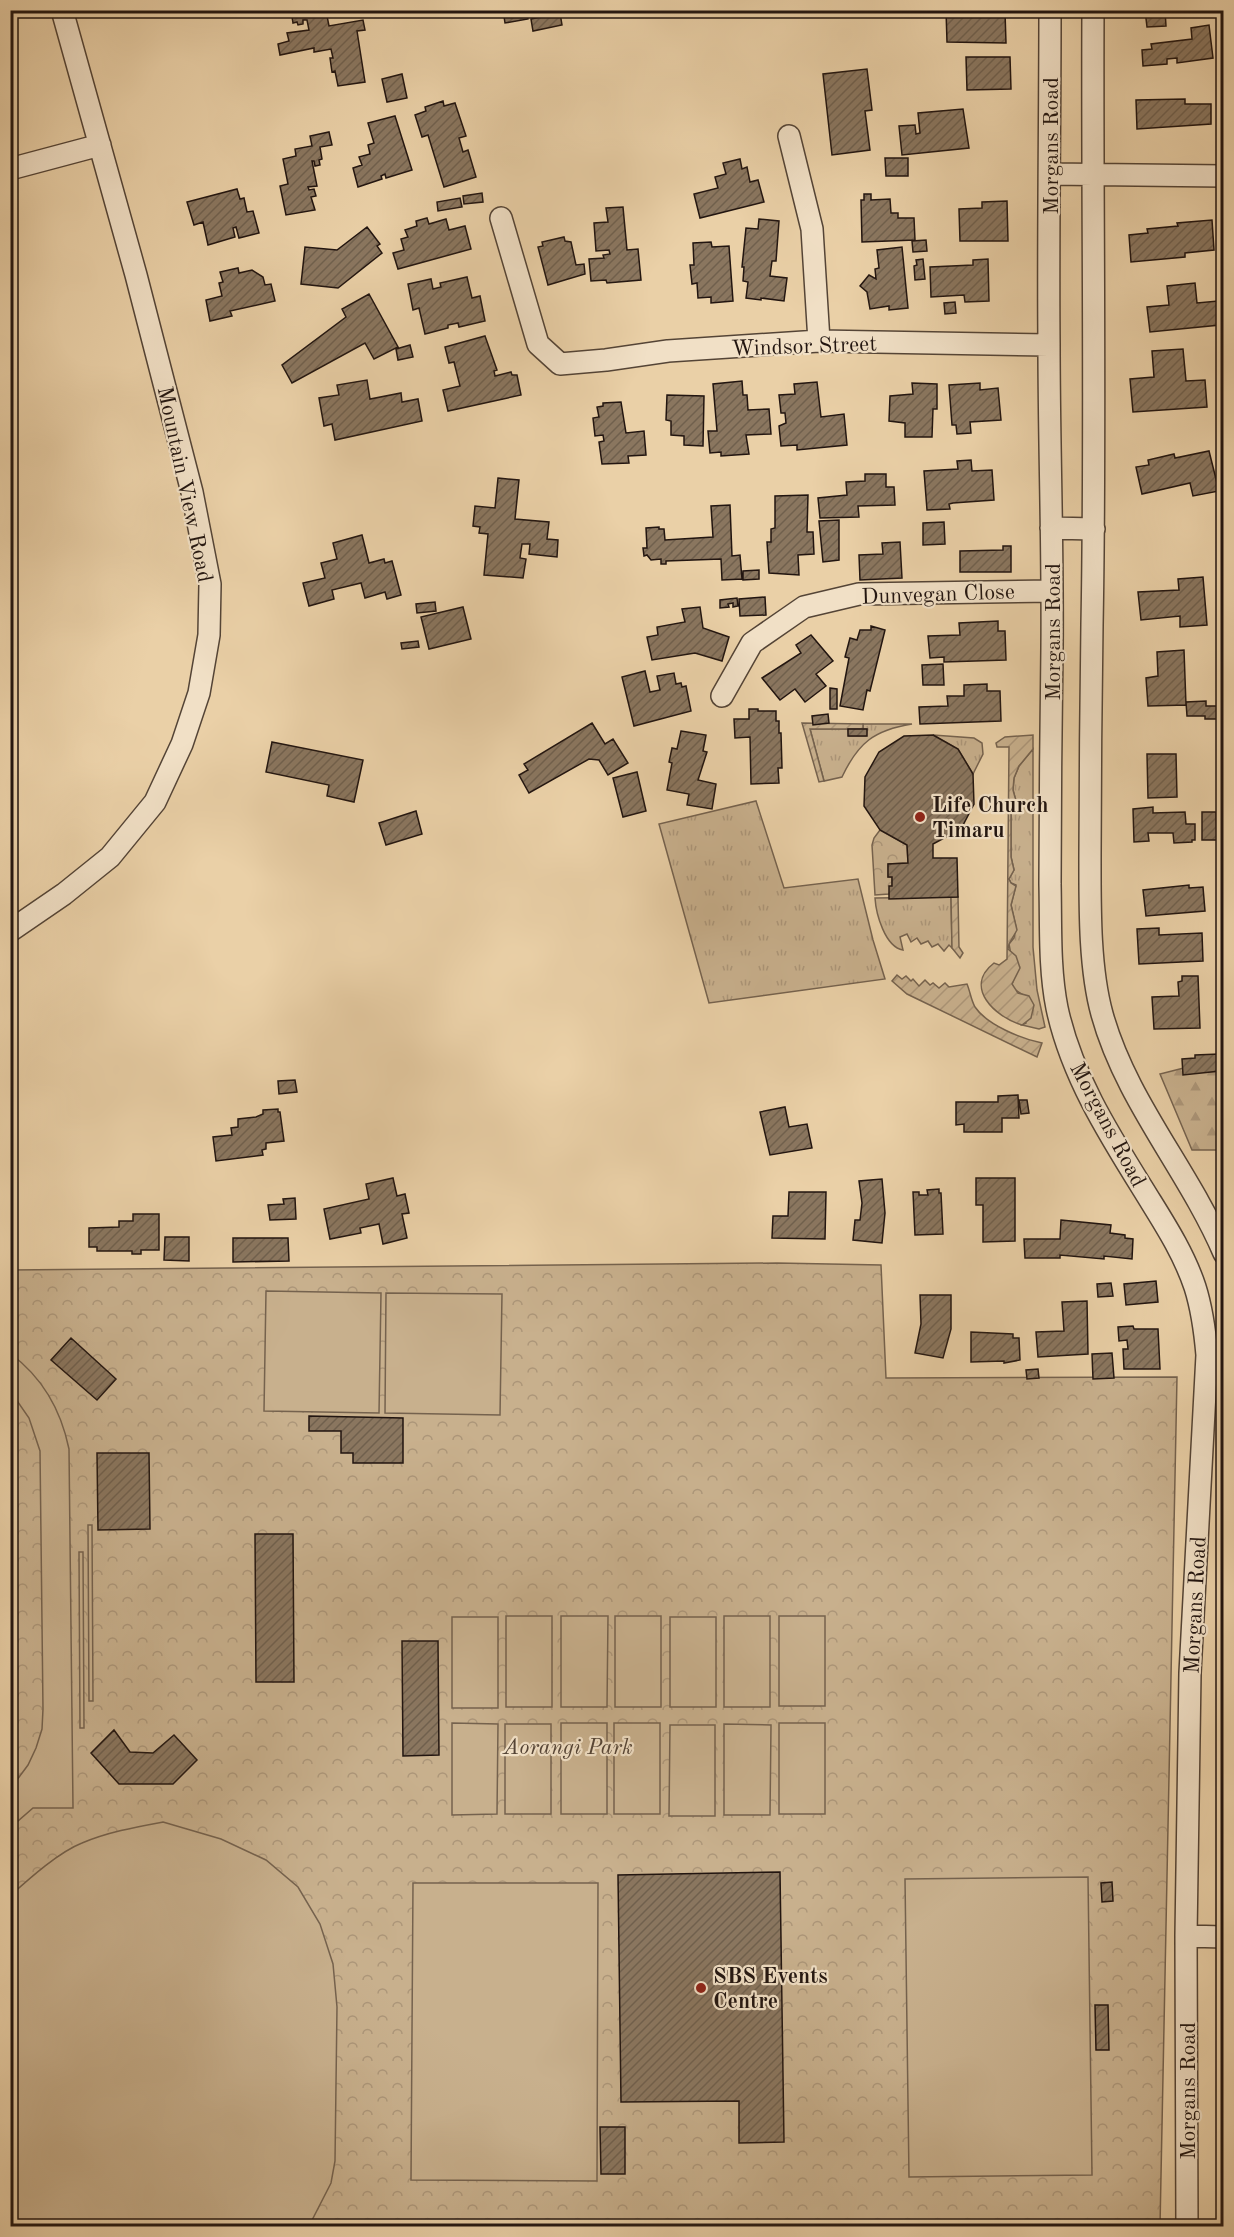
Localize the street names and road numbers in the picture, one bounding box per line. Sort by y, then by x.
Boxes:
street label: Morgans Road [1041,77,1063,215]
street label: Windsor Street [731,333,877,361]
street label: Mountain View Road [153,384,216,584]
street label: Morgans Road [1043,563,1065,701]
street label: Dunvegan Close [861,581,1015,609]
street label: Morgans Road [1065,1059,1149,1191]
street label: Morgans Road [1181,1536,1211,1674]
street label: Morgans Road [1178,2022,1200,2160]

